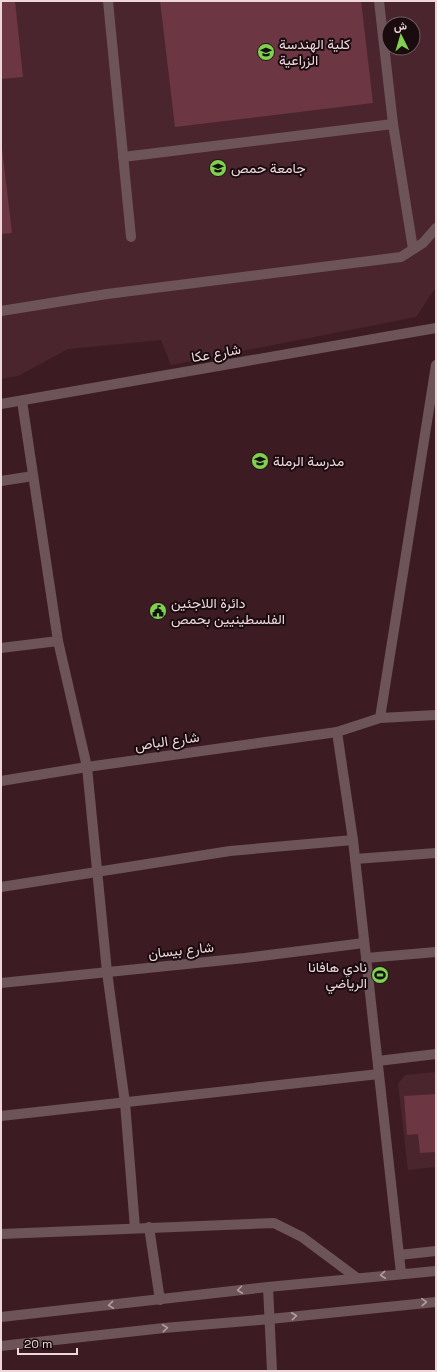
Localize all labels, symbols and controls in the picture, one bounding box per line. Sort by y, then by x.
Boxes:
north arrow [381,16,421,56]
text: ش [393,18,407,34]
place label: كلية الهندسة الزراعية [279,35,350,69]
school or university icon: كلية الهندسة الزراعية [256,42,276,62]
school or university icon: جامعة حمص [208,158,228,178]
place label: جامعة حمص [231,159,306,177]
street label: شارع عكا [190,340,242,368]
school or university icon: مدرسة الرملة [250,451,270,471]
place label: مدرسة الرملة [273,452,344,470]
place label: دائرة اللاجئين الفلسطينيين بحمص [171,594,285,628]
public building icon: دائرة اللاجئين الفلسطينيين بحمص [148,601,168,621]
street label: شارع الباص [134,728,201,756]
street label: شارع بيسان [147,938,215,964]
place label: نادي هافانا الرياضي [308,958,367,995]
sports icon: نادي هافانا الرياضي [370,965,390,985]
one-way arrow [380,1271,386,1280]
one-way arrow [237,1286,243,1295]
one-way arrow [421,1298,427,1307]
one-way arrow [108,1300,114,1309]
one-way arrow [291,1312,297,1321]
one-way arrow [162,1324,168,1333]
scale bar [18,1330,77,1356]
text: 20 m [24,1336,52,1352]

